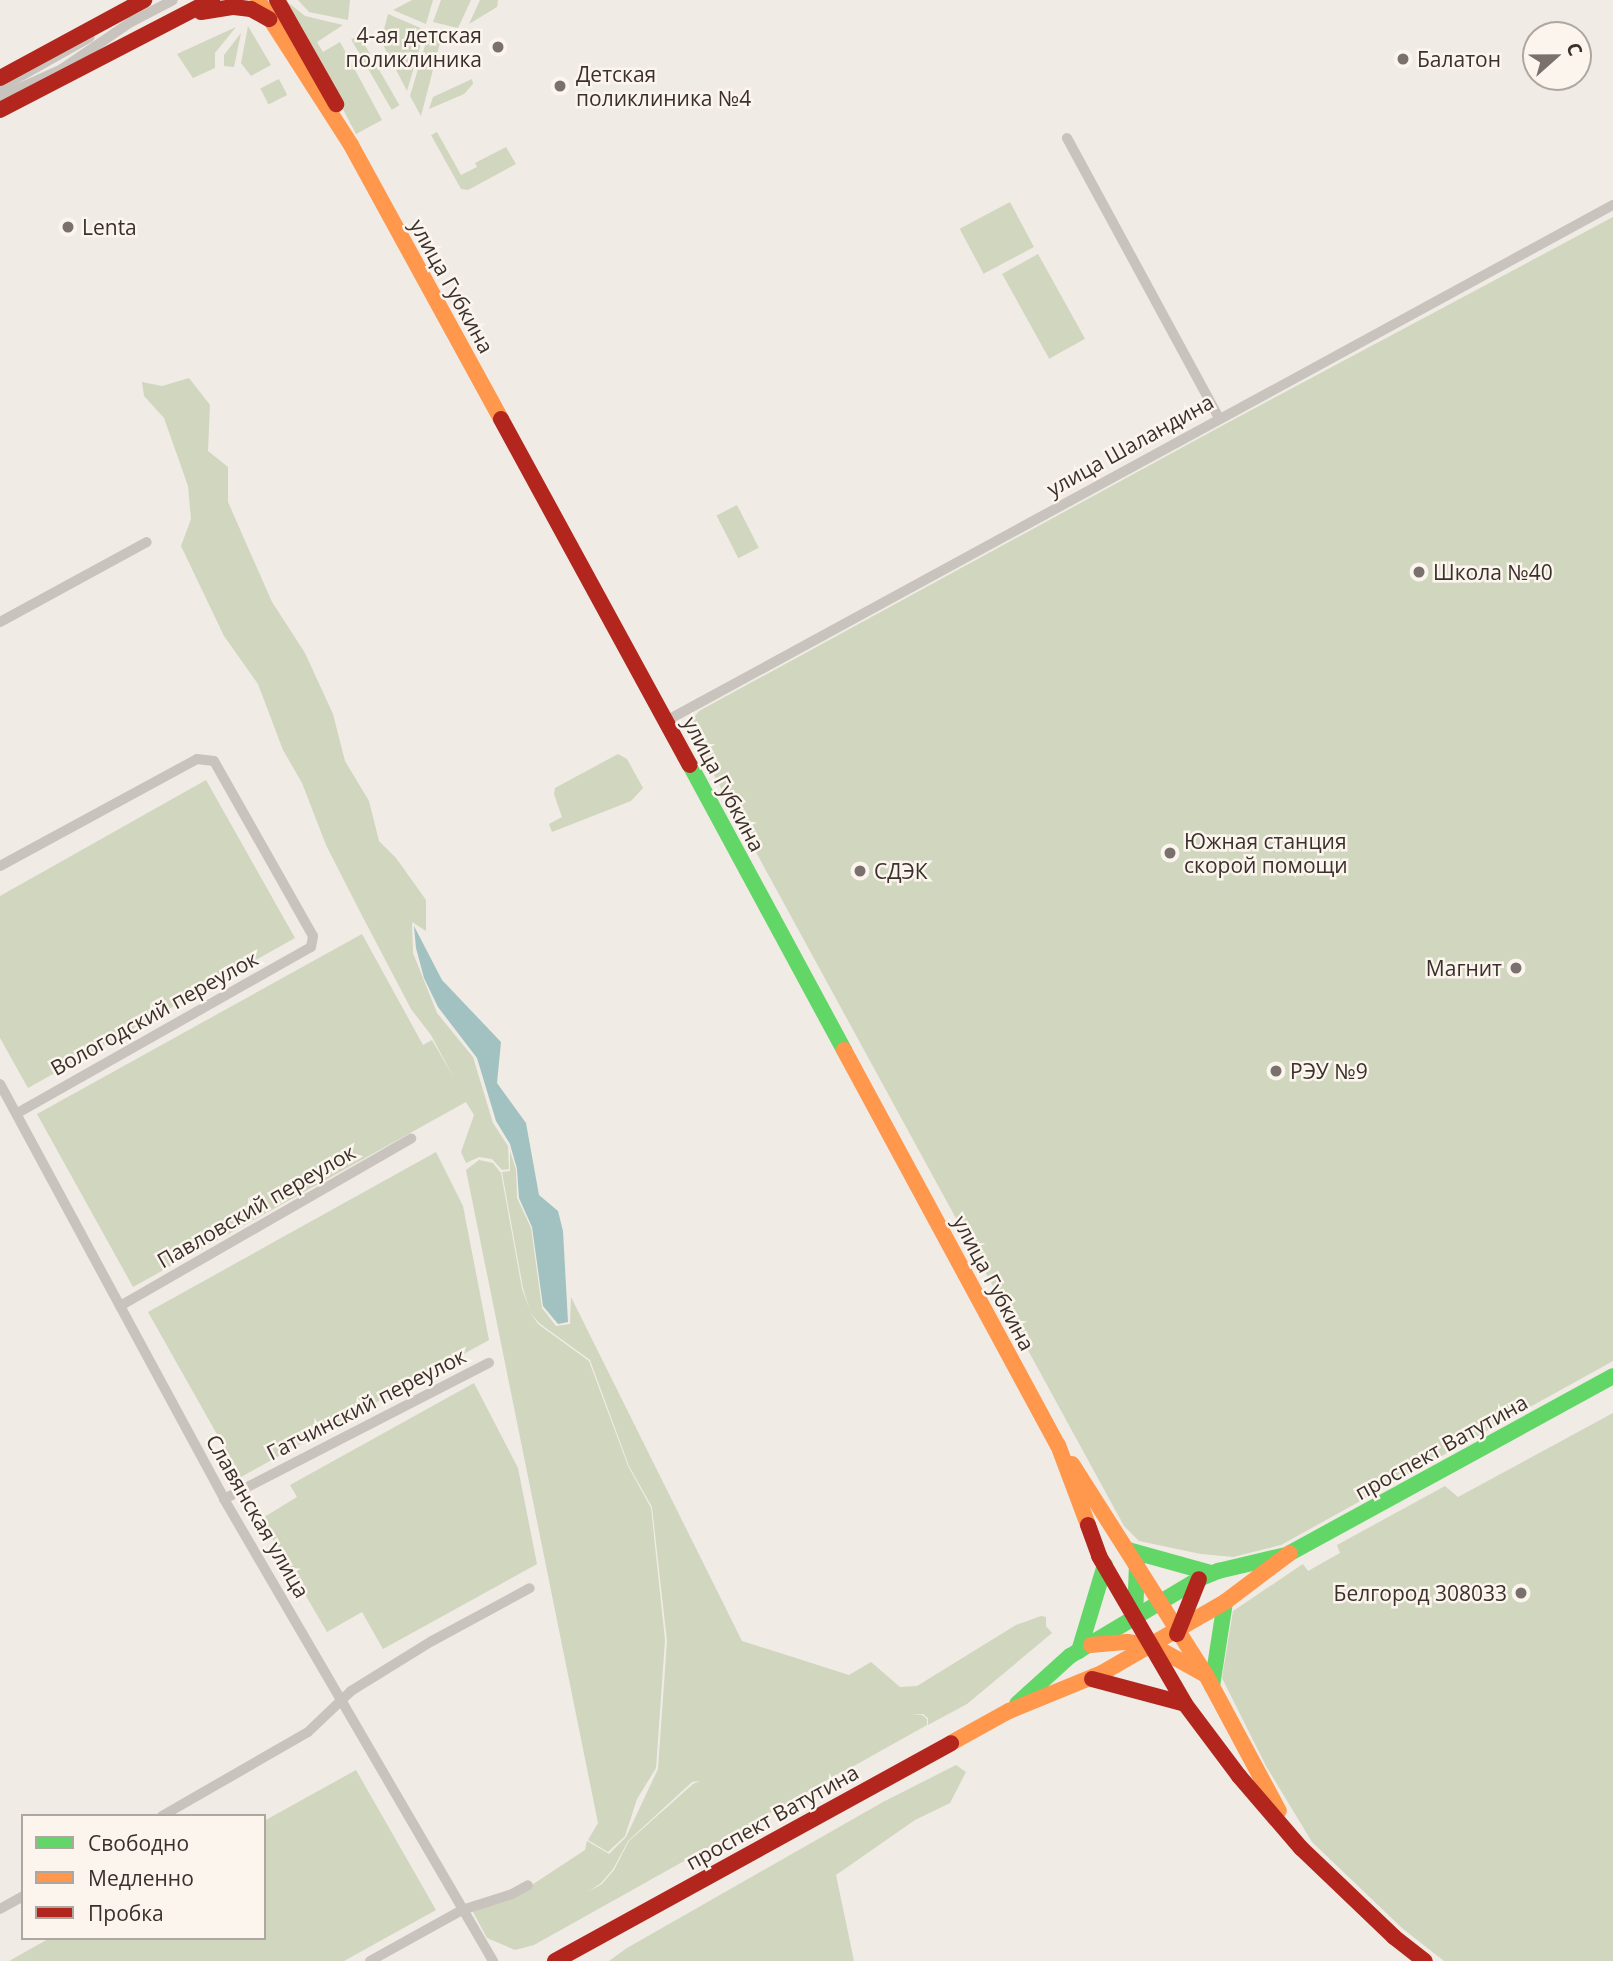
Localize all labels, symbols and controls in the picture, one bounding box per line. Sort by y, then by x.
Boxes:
north arrow [1522,21,1592,91]
place label: 4-ая детская поликлиника [346,22,482,72]
marker: 4-ая детская поликлиника [488,37,508,57]
text: С [1560,39,1589,59]
place label: Балатон [1417,46,1501,72]
marker: Балатон [1395,51,1411,67]
place label: Детская поликлиника №4 [576,61,751,111]
marker: Детская поликлиника №4 [550,76,570,96]
place label: Lenta [82,214,137,240]
street label: улица Губкина [405,215,499,357]
marker: Lenta [60,219,76,235]
street label: улица Шаландина [1042,389,1218,501]
place label: Школа №40 [1433,559,1553,585]
marker: Школа №40 [1411,564,1427,580]
street label: улица Губкина [678,712,770,856]
place label: Южная станция скорой помощи [1184,828,1348,878]
marker: Южная станция скорой помощи [1162,845,1178,861]
place label: СДЭК [874,858,928,884]
marker: СДЭК [852,863,868,879]
street label: Вологодский переулок [46,945,262,1081]
place label: Магнит [1426,955,1502,981]
marker: Магнит [1508,960,1524,976]
place label: РЭУ №9 [1290,1058,1368,1084]
marker: РЭУ №9 [1268,1063,1284,1079]
street label: Павловский переулок [153,1139,359,1273]
street label: улица Губкина [948,1211,1040,1355]
street label: Гатчинский переулок [262,1343,470,1465]
street label: проспект Ватутина [1350,1389,1532,1505]
street label: Славянская улица [201,1430,315,1602]
place label: Белгород 308033 [1334,1580,1507,1606]
marker: Белгород 308033 [1513,1585,1529,1601]
street label: проспект Ватутина [681,1759,863,1875]
legend [21,1814,266,1940]
text: Свободно [88,1829,189,1857]
text: Медленно [88,1864,194,1892]
text: Пробка [88,1899,164,1927]

